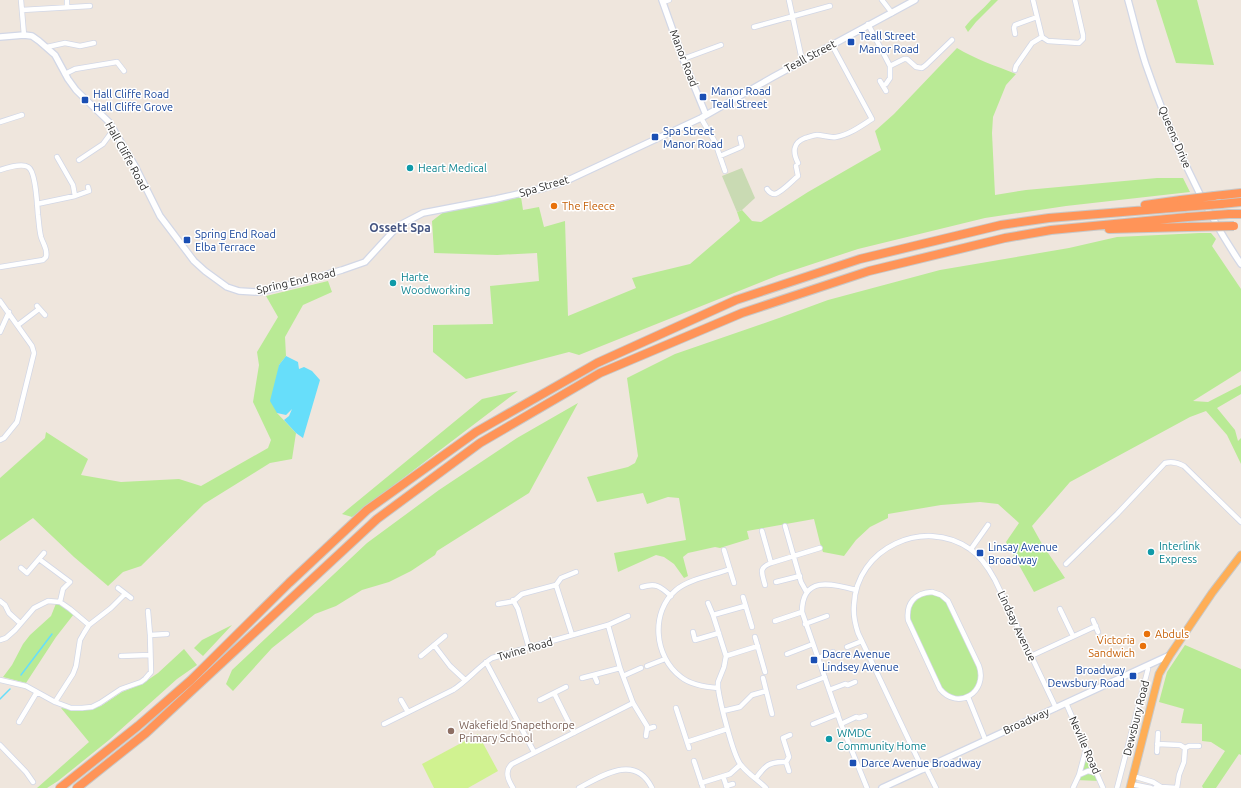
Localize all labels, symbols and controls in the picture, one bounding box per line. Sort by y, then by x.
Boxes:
street label: Manor Road [668,28,700,88]
place label: Teall Street Manor Road [859,30,919,55]
street label: Teall Street [782,37,838,75]
marker: Teall Street Manor Road [846,37,856,47]
place label: Manor Road Teall Street [711,85,771,110]
place label: Hall Cliffe Road Hall Cliffe Grove [93,88,173,113]
marker: Manor Road Teall Street [698,92,708,102]
marker: Hall Cliffe Road Hall Cliffe Grove [80,95,90,105]
street label: Queens Drive [1156,104,1194,170]
street label: Hall Cliffe Road [103,120,151,192]
place label: Spa Street Manor Road [663,125,723,150]
marker: Spa Street Manor Road [650,132,660,142]
place label: Heart Medical [418,162,487,174]
marker: Heart Medical [405,163,415,173]
street label: Spa Street [518,173,571,199]
place label: The Fleece [562,200,615,212]
marker: The Fleece [549,201,559,211]
district label: Ossett Spa [369,221,431,234]
place label: Spring End Road Elba Terrace [195,228,276,253]
marker: Spring End Road Elba Terrace [182,235,192,245]
street label: Spring End Road [255,266,337,296]
place label: Harte Woodworking [401,271,470,296]
marker: Harte Woodworking [388,278,398,288]
place label: Interlink Express [1159,540,1200,565]
place label: Linsay Avenue Broadway [988,541,1058,566]
marker: Interlink Express [1146,547,1156,557]
marker: Linsay Avenue Broadway [975,548,985,558]
street label: Lindsay Avenue [995,589,1039,663]
place label: Abduls [1155,628,1189,640]
marker: Abduls [1142,629,1152,639]
place label: Victoria Sandwich [1088,634,1135,659]
street label: Twine Road [496,635,554,663]
marker: Victoria Sandwich [1138,641,1148,651]
place label: Dacre Avenue Lindsey Avenue [822,648,899,673]
marker: Dacre Avenue Lindsey Avenue [809,655,819,665]
place label: Broadway Dewsbury Road [1048,664,1126,689]
marker: Broadway Dewsbury Road [1128,671,1138,681]
street label: Dewsbury Road [1121,679,1151,757]
street label: Broadway [1001,705,1052,736]
street label: Neville Road [1067,714,1103,776]
place label: Wakefield Snapethorpe Primary School [459,719,575,744]
marker: Wakefield Snapethorpe Primary School [446,726,456,736]
place label: WMDC Community Home [837,727,926,752]
marker: WMDC Community Home [824,734,834,744]
place label: Darce Avenue Broadway [861,757,982,769]
marker: Darce Avenue Broadway [848,758,858,768]

